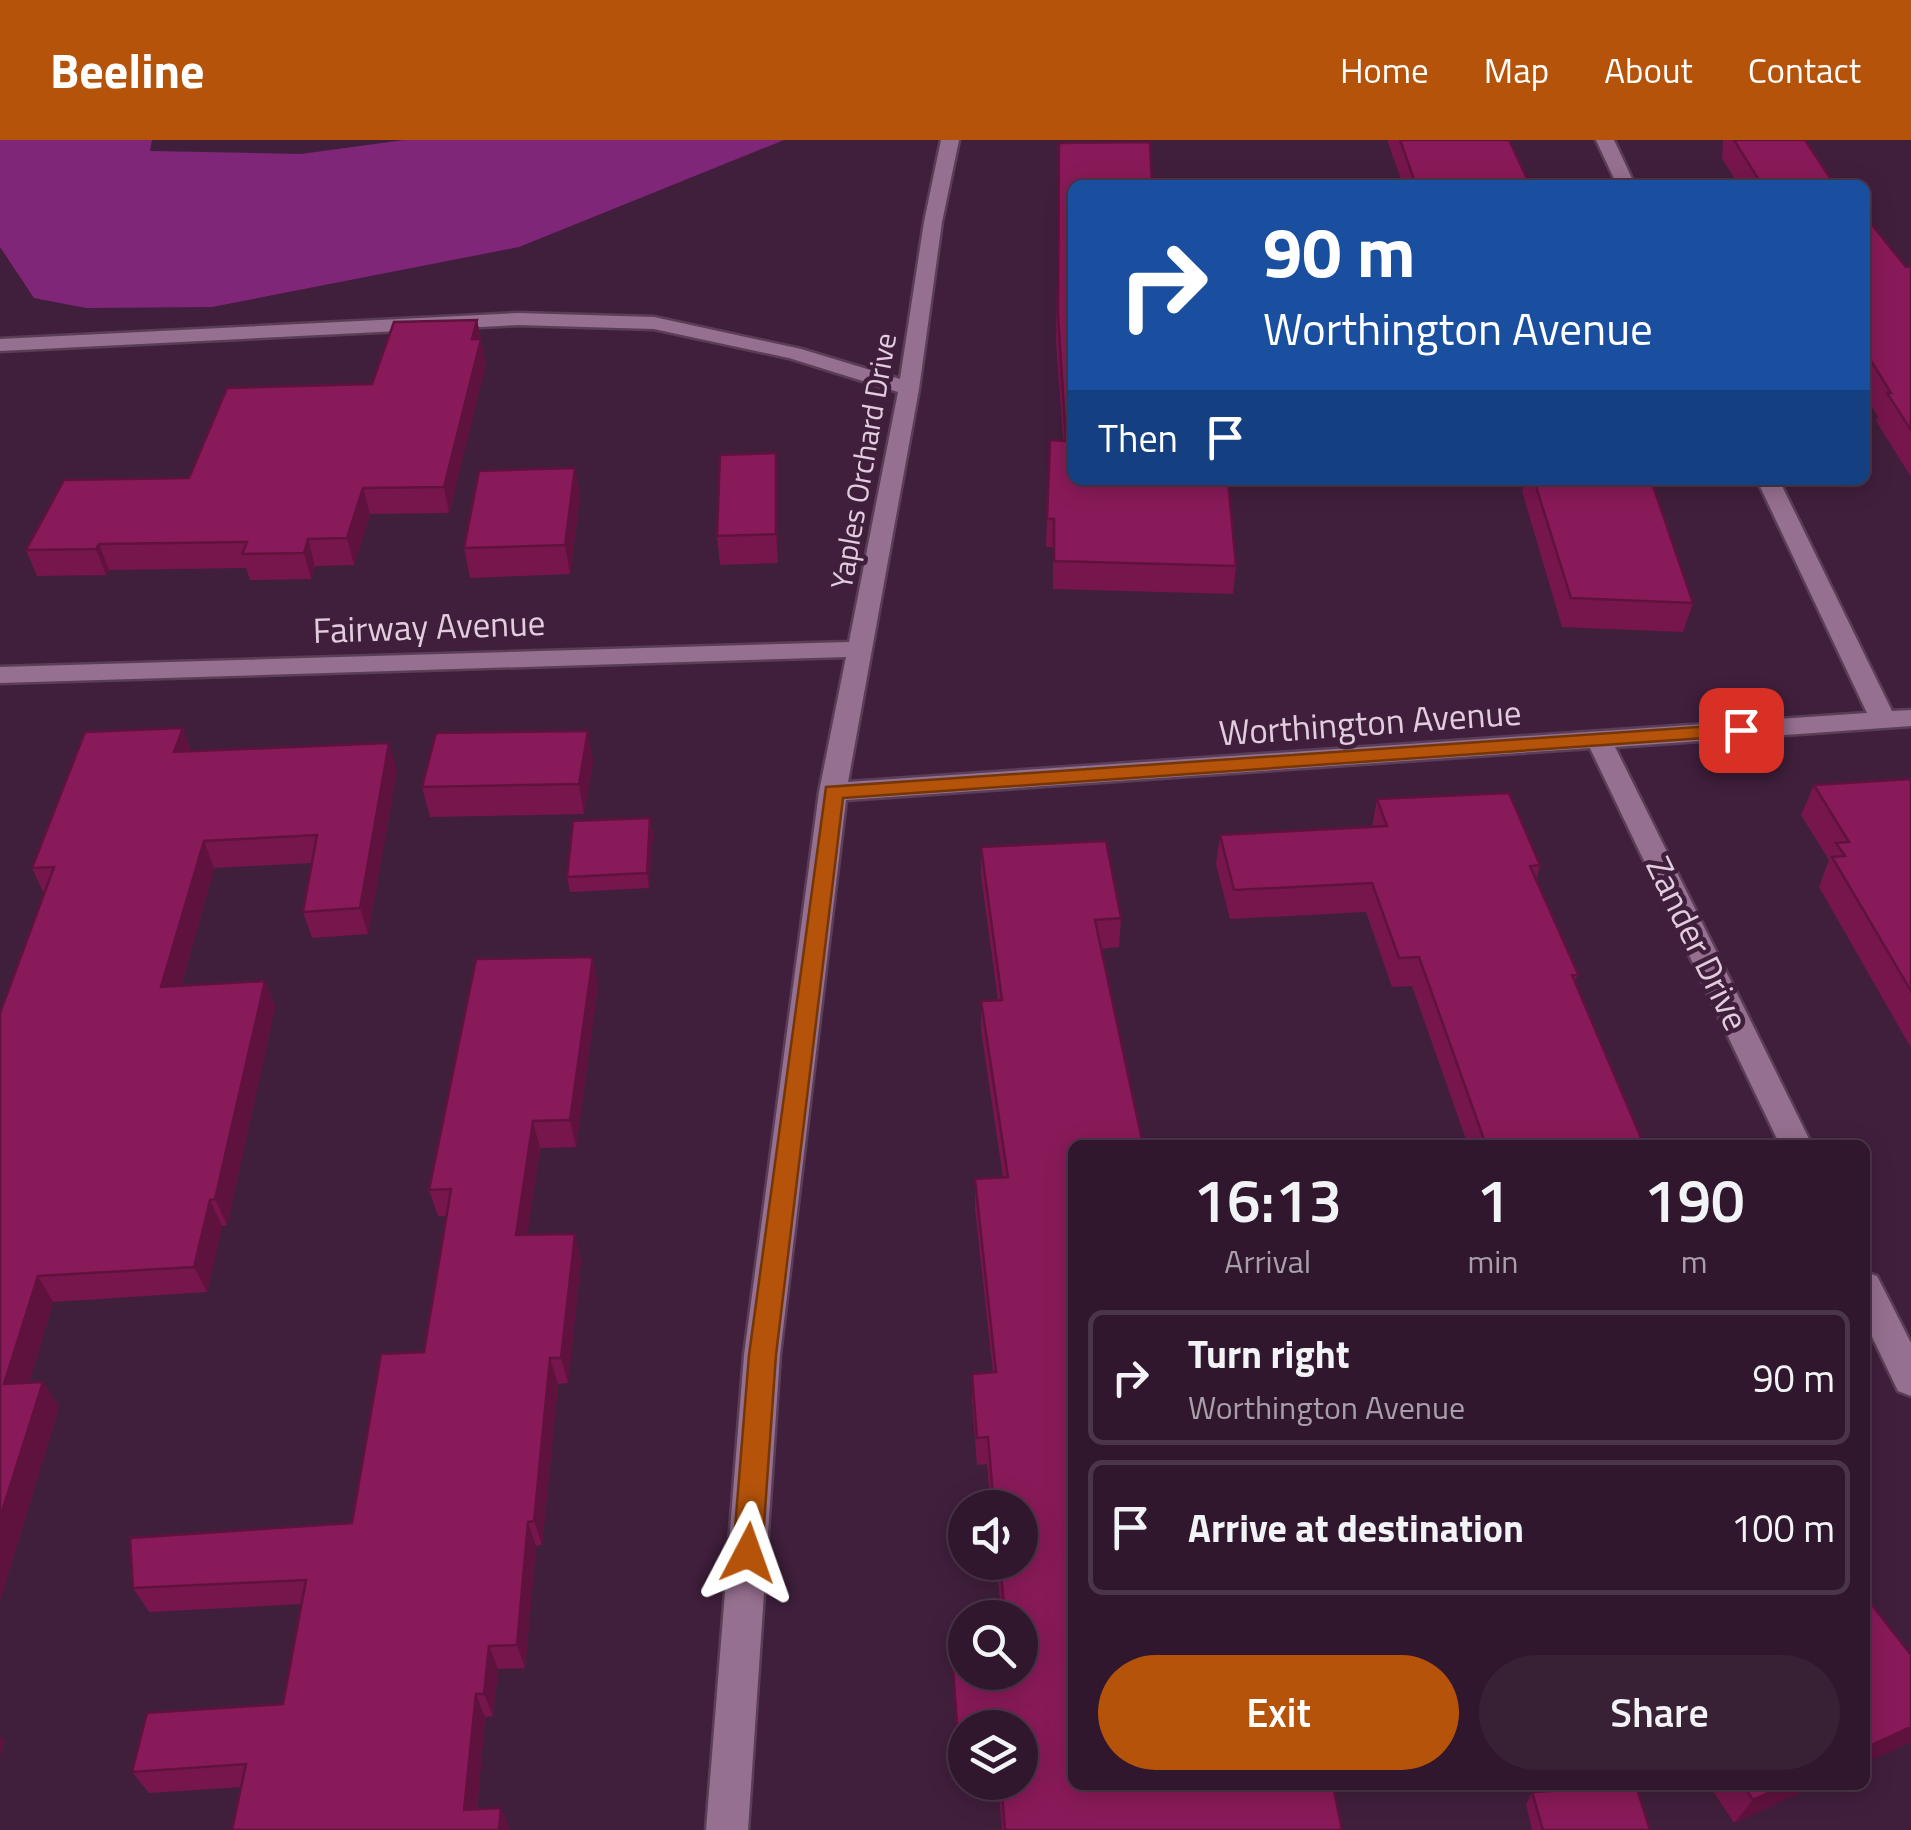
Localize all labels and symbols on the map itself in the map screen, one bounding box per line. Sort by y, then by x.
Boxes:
street label: Yaples Orchard Drive [818,329,908,593]
street label: Fairway Avenue [312,595,546,657]
street label: Worthington Avenue [1217,684,1523,760]
pin [1699,688,1784,773]
street label: Zander Drive [1633,847,1763,1039]
position arrow [696,1501,800,1605]

